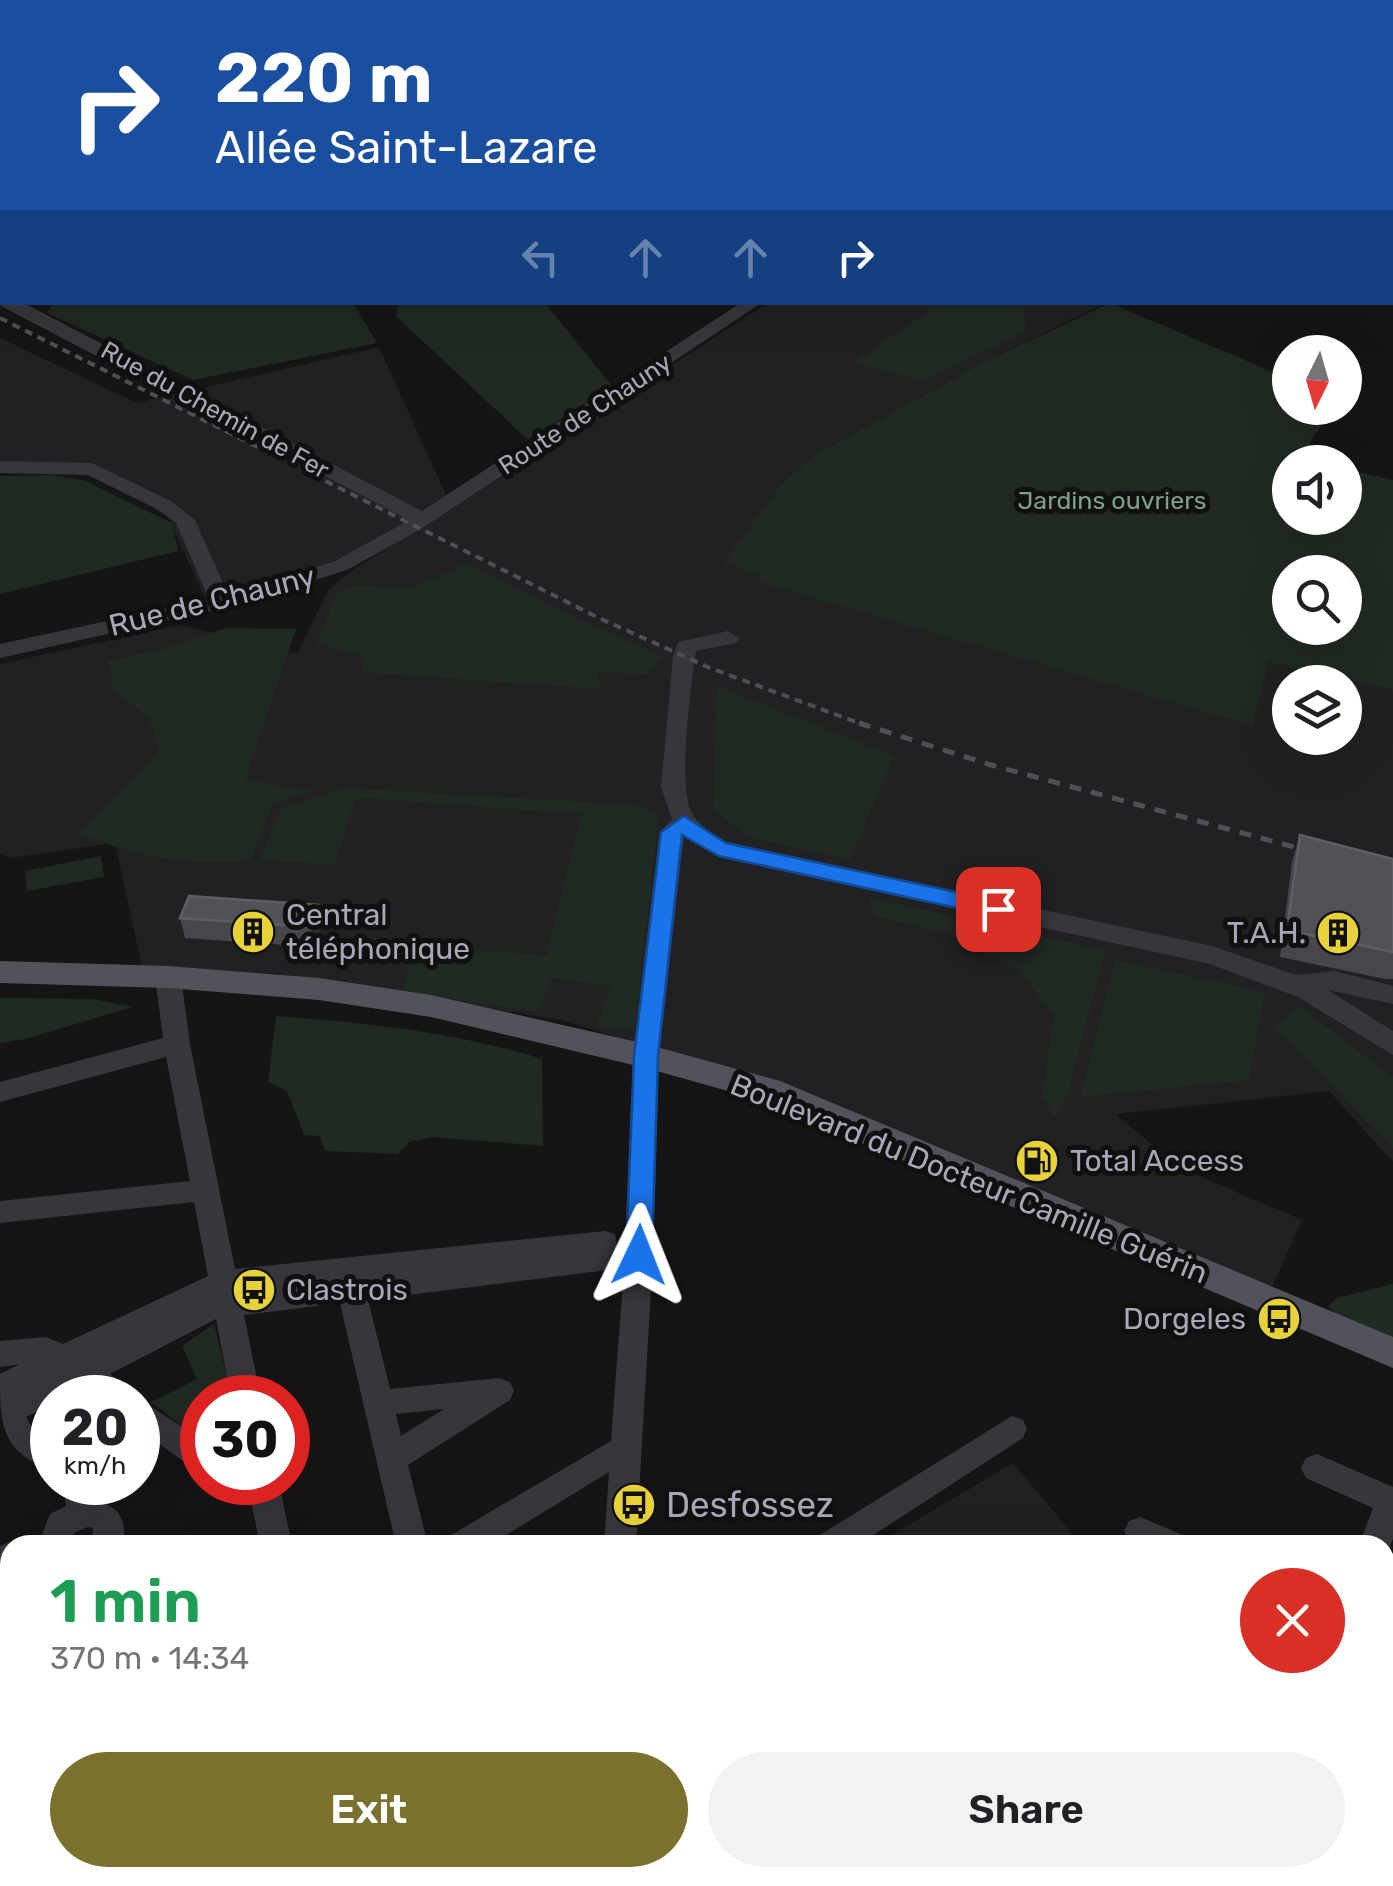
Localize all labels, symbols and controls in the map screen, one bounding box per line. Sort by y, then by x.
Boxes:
text: 220 m [215,37,433,120]
icon: right [50,40,180,170]
text: Allée Saint-Lazare [215,121,598,174]
icon: left [513,230,568,285]
icon: ahead [618,230,673,285]
icon: ahead [723,230,778,285]
icon: right [828,230,883,285]
street label: Rue du Chemin de Fer [96,335,334,485]
north arrow [1272,335,1362,425]
map controls [1272,335,1362,755]
street label: Route de Chauny [493,347,677,481]
button: sound [1272,445,1362,535]
park label: Jardins ouvriers [1018,486,1206,515]
button: search [1272,555,1362,645]
street label: Rue de Chauny [105,558,319,644]
button: layers [1272,665,1362,755]
pin [956,867,1041,952]
icon: arrive [971,882,1026,937]
place label: Central téléphonique [286,897,470,967]
building icon: Central téléphonique [230,909,276,955]
building icon: T.A.H. [1315,910,1361,956]
place label: T.A.H. [1227,915,1306,951]
street label: Boulevard du Docteur Camille Guérin [725,1067,1213,1291]
fuel station icon: Total Access [1014,1138,1060,1184]
place label: Total Access [1070,1143,1244,1179]
position arrow [587,1203,691,1307]
bus stop icon: Clastrois [231,1267,277,1313]
place label: Clastrois [286,1272,408,1308]
bus stop icon: Dorgeles [1256,1296,1302,1342]
place label: Dorgeles [1123,1301,1246,1337]
speed limit sign: 30 [180,1375,310,1505]
text: 20 [62,1398,128,1458]
text: km/h [64,1451,126,1480]
bus stop icon: Desfossez [611,1482,657,1528]
place label: Desfossez [666,1484,834,1526]
text: 1 min [50,1566,201,1637]
button: close [1240,1568,1345,1673]
text: 370 m · 14:34 [50,1639,249,1677]
button: Exit [50,1752,688,1867]
button: Share [708,1752,1345,1867]

